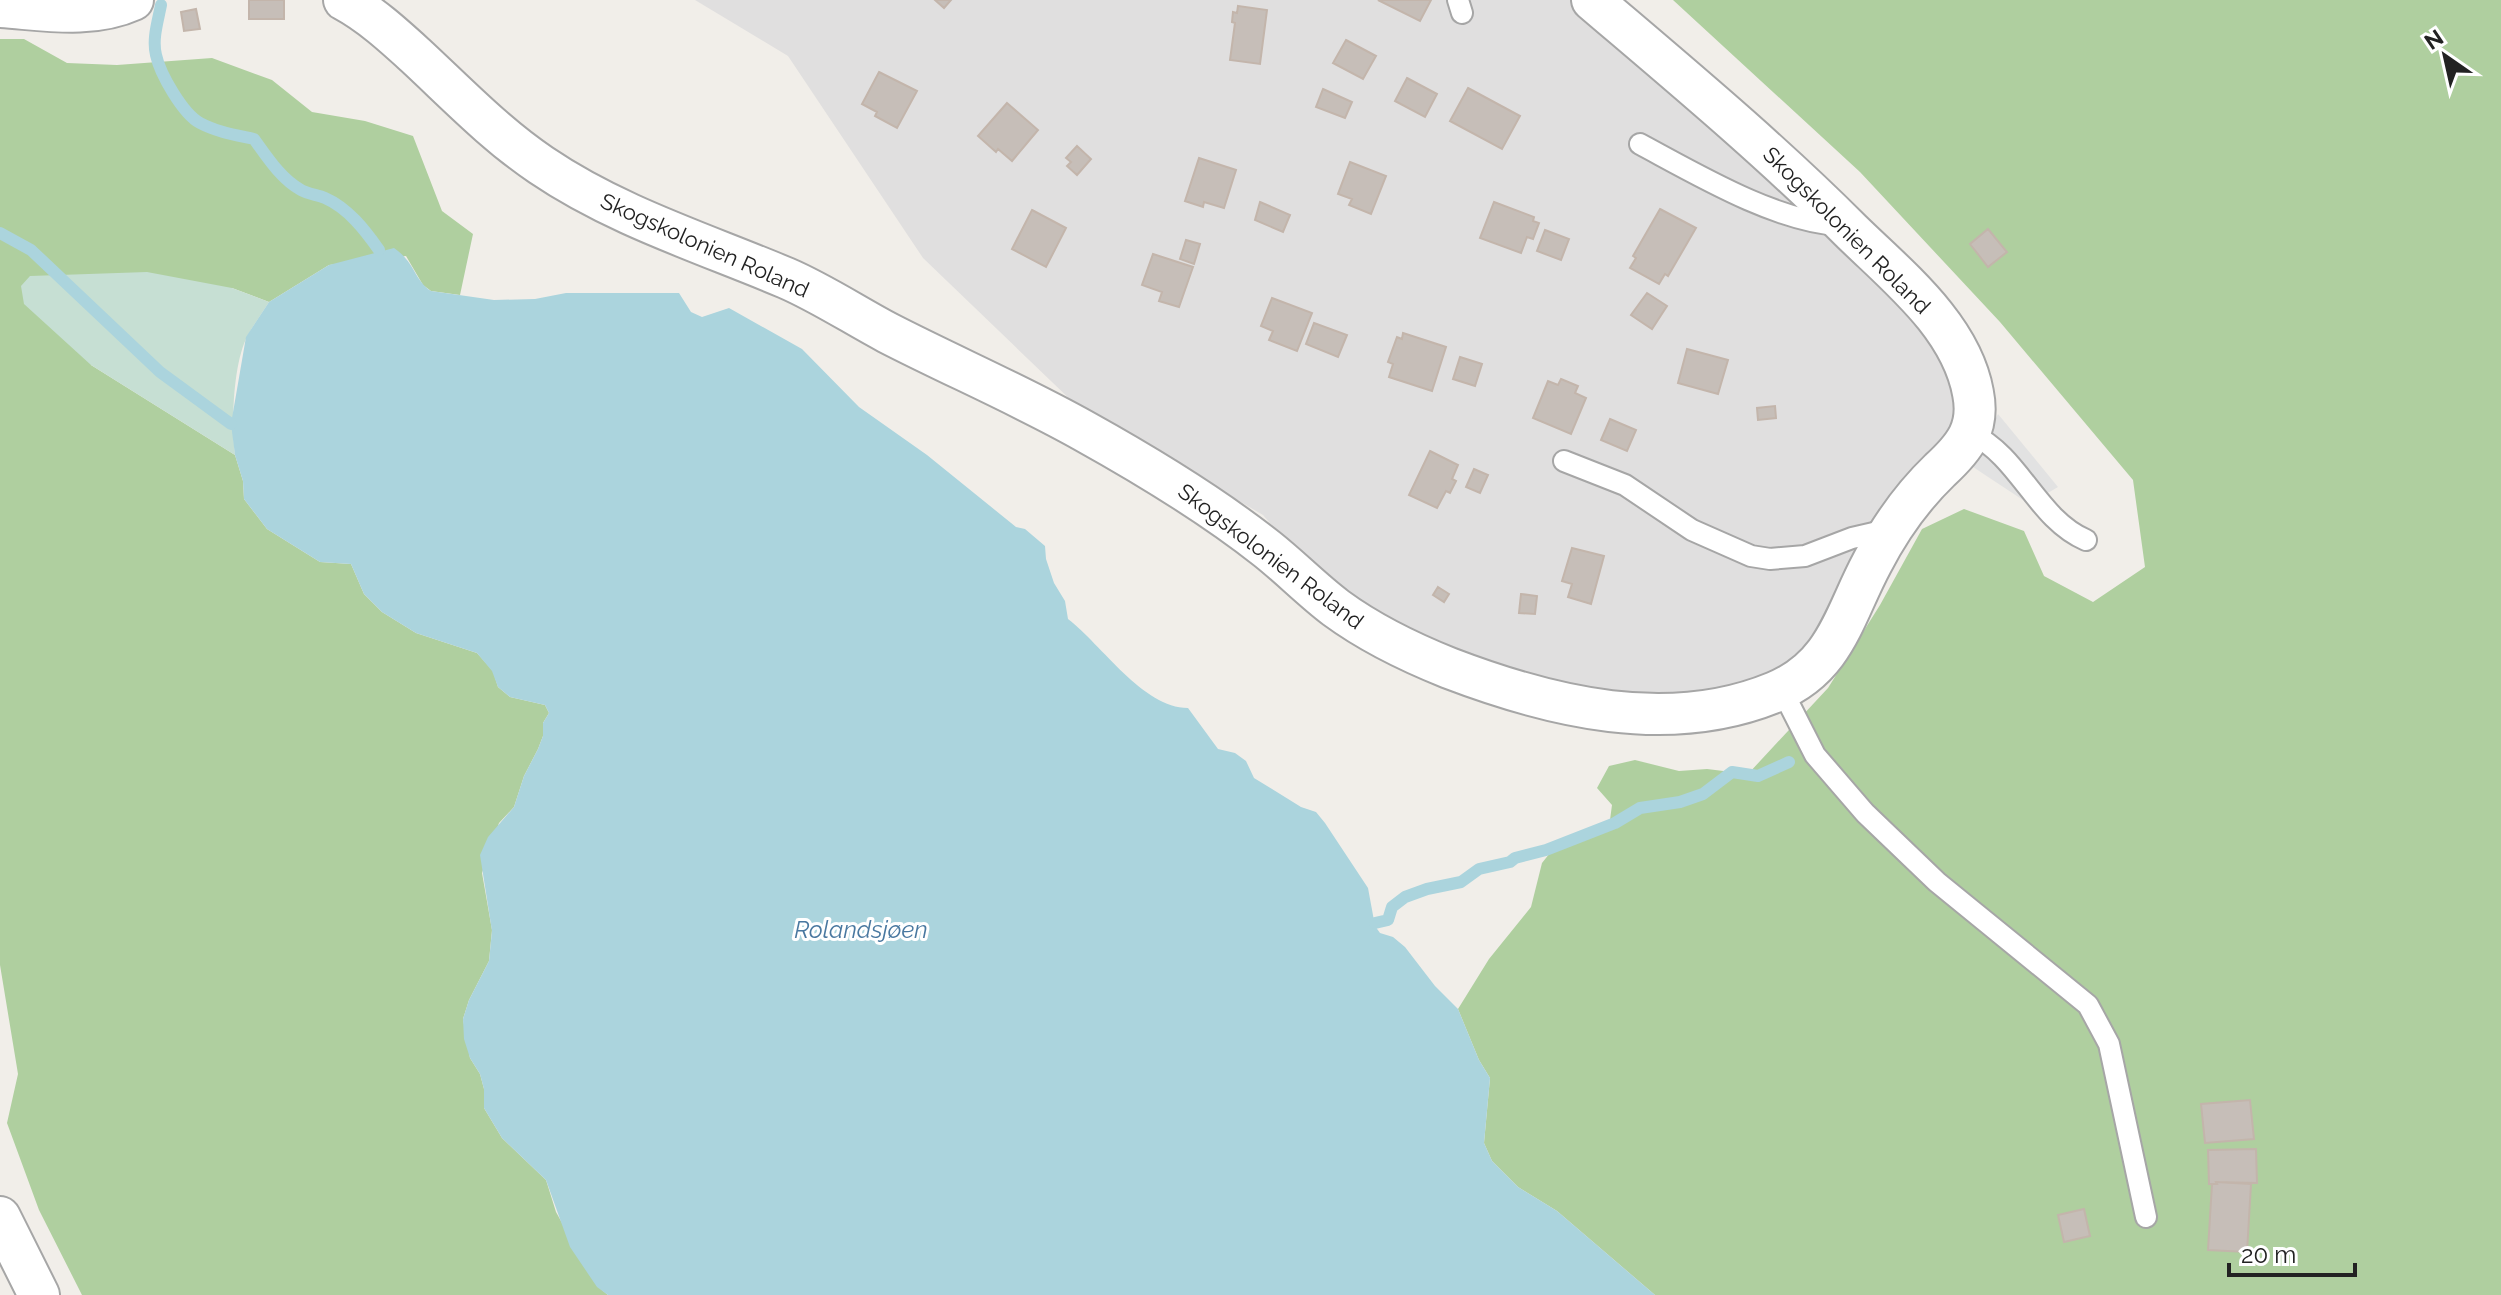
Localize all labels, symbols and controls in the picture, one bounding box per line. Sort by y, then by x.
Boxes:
north arrow [2405,16,2485,96]
text: N [2420,24,2448,55]
street label: Skogskolonien Roland [1758,141,1936,319]
street label: Skogskolonien Roland [597,187,813,303]
street label: Skogskolonien Roland [1173,478,1369,634]
water label: Rolandsjøen [794,915,928,944]
scale bar [2229,1227,2355,1277]
text: 20 m [2241,1240,2296,1269]

